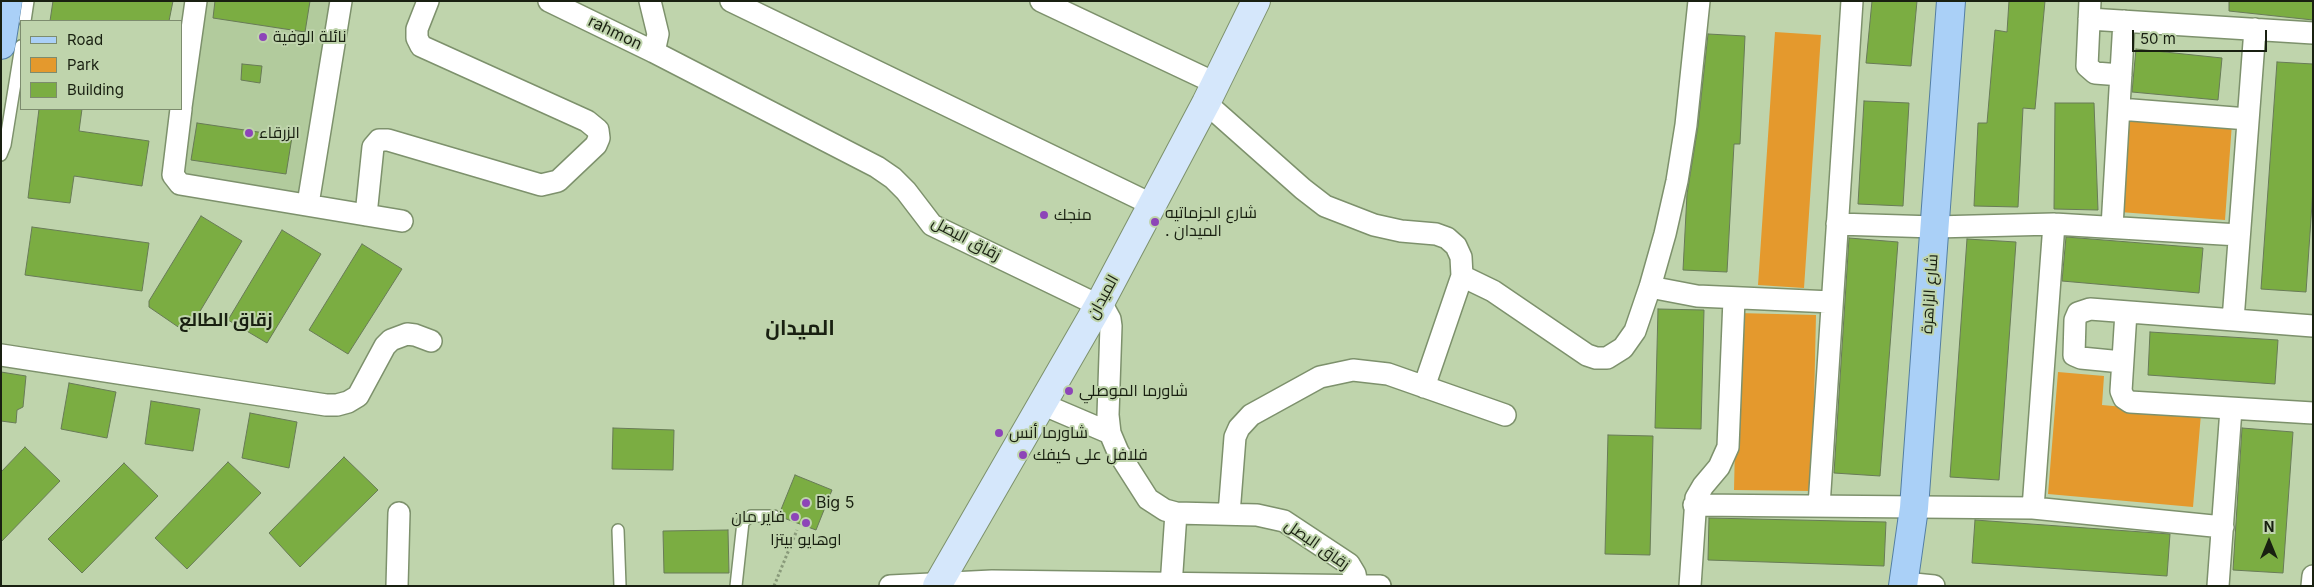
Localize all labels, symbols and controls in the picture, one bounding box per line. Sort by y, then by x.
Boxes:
street label: rahmon [585,12,645,54]
legend [20,20,182,110]
scale bar [2134,20,2269,52]
place label: نائلة الوفية [273,27,347,47]
text: 50 m [2140,29,2176,48]
text: Road [67,30,103,49]
marker: نائلة الوفية [257,31,269,43]
text: Park [67,55,99,74]
text: Building [67,80,124,99]
place label: الزرقاء [259,123,300,143]
marker: الزرقاء [243,127,255,139]
place label: شارع الجزماتيه . الميدان [1165,203,1257,241]
place label: منجك [1054,205,1092,225]
marker: منجك [1038,209,1050,221]
street label: زقاق البصل [928,213,1004,265]
marker: شارع الجزماتيه . الميدان [1149,216,1161,228]
street label: شارع الزاهرة [1918,253,1942,335]
street label: الميدان [1083,271,1123,323]
district label: زقاق الطالع [179,310,273,332]
district label: الميدان [765,316,835,342]
place label: شاورما الموصلي [1079,381,1188,401]
marker: شاورما الموصلي [1063,385,1075,397]
place label: شاورما أنس [1009,423,1088,443]
marker: شاورما أنس [993,427,1005,439]
place label: فلافل على كيفك [1033,445,1148,465]
marker: فلافل على كيفك [1017,449,1029,461]
place label: Big 5 [816,493,854,513]
marker: Big 5 [800,497,812,509]
place label: فاير مان [731,507,785,527]
marker: فاير مان [789,511,801,523]
street label: زقاق البصل [1281,516,1353,574]
marker: اوهايو بيتزا [800,517,812,529]
north arrow [2244,517,2294,567]
text: N [2264,518,2274,535]
place label: اوهايو بيتزا [770,530,842,550]

